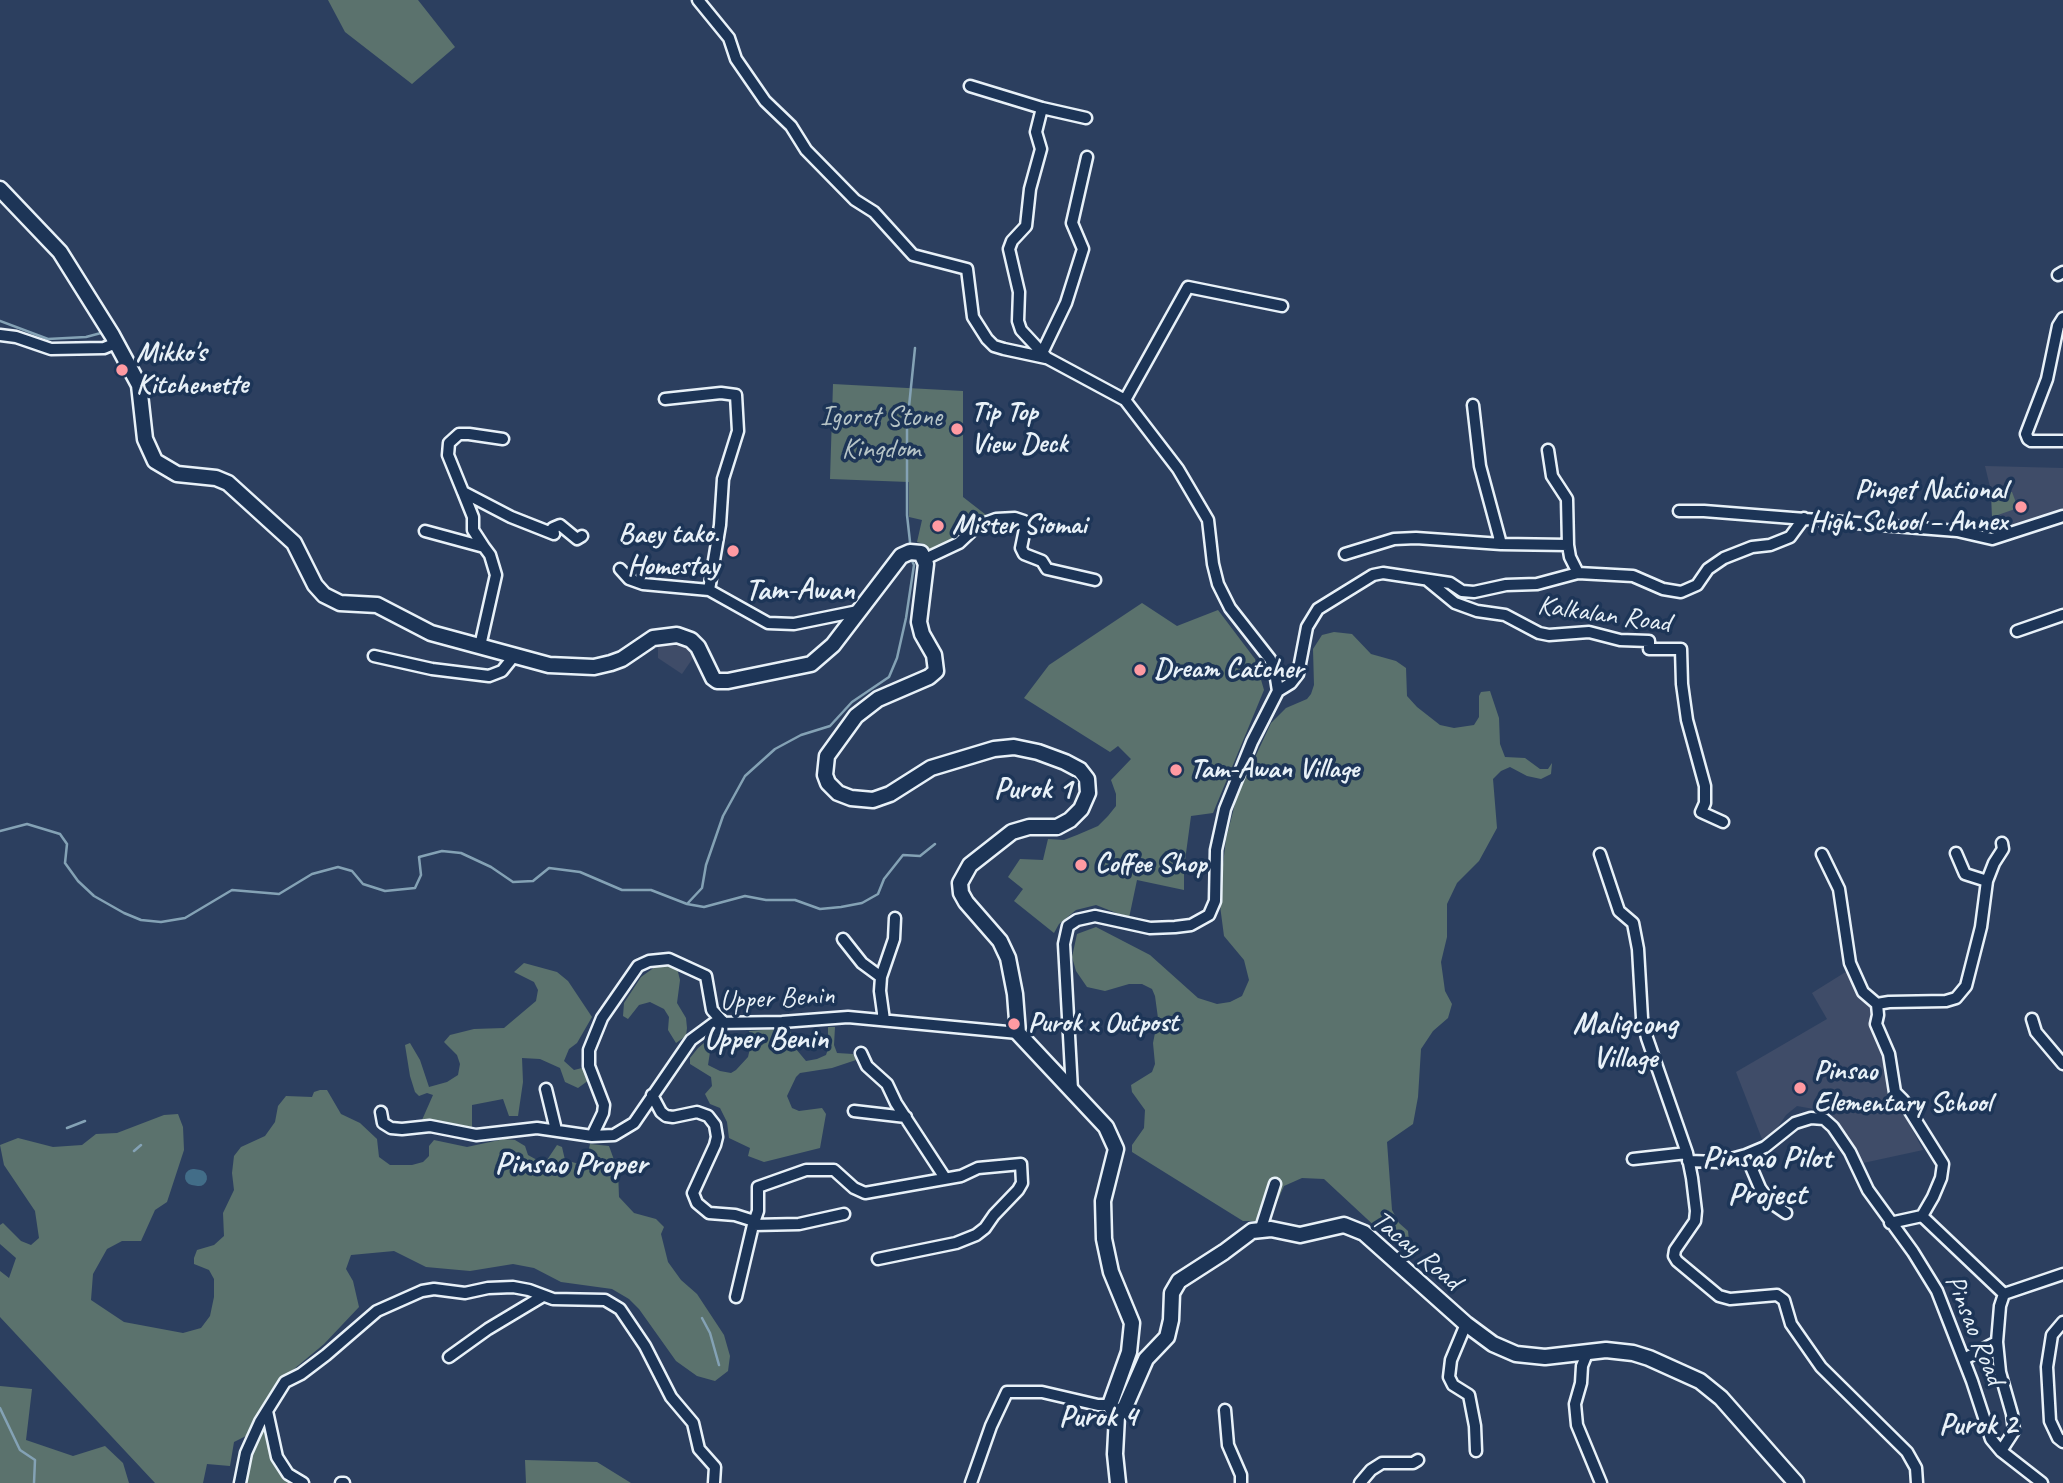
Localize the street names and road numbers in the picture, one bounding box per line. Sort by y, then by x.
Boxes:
street label: Kalkalan Road [1535,589,1673,641]
street label: Upper Benin [719,979,835,1019]
street label: Tacay Road [1364,1204,1468,1298]
street label: Pinsao Road [1937,1270,2011,1390]

